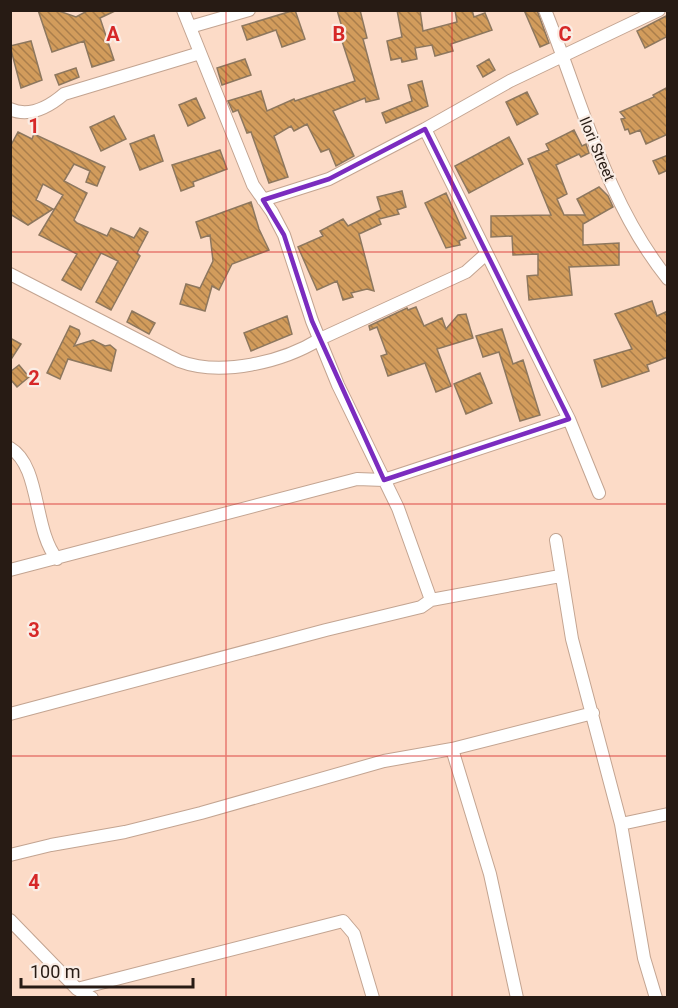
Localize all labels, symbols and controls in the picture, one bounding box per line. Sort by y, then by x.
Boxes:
text: A [106,22,120,46]
text: B [333,22,345,46]
text: C [558,22,572,46]
text: 1 [28,114,40,138]
street label: Ilori Street [575,114,619,184]
text: 2 [28,366,40,390]
text: 3 [28,618,40,642]
text: 4 [28,870,40,894]
scale bar [21,951,194,989]
text: 100 m [30,961,81,982]

